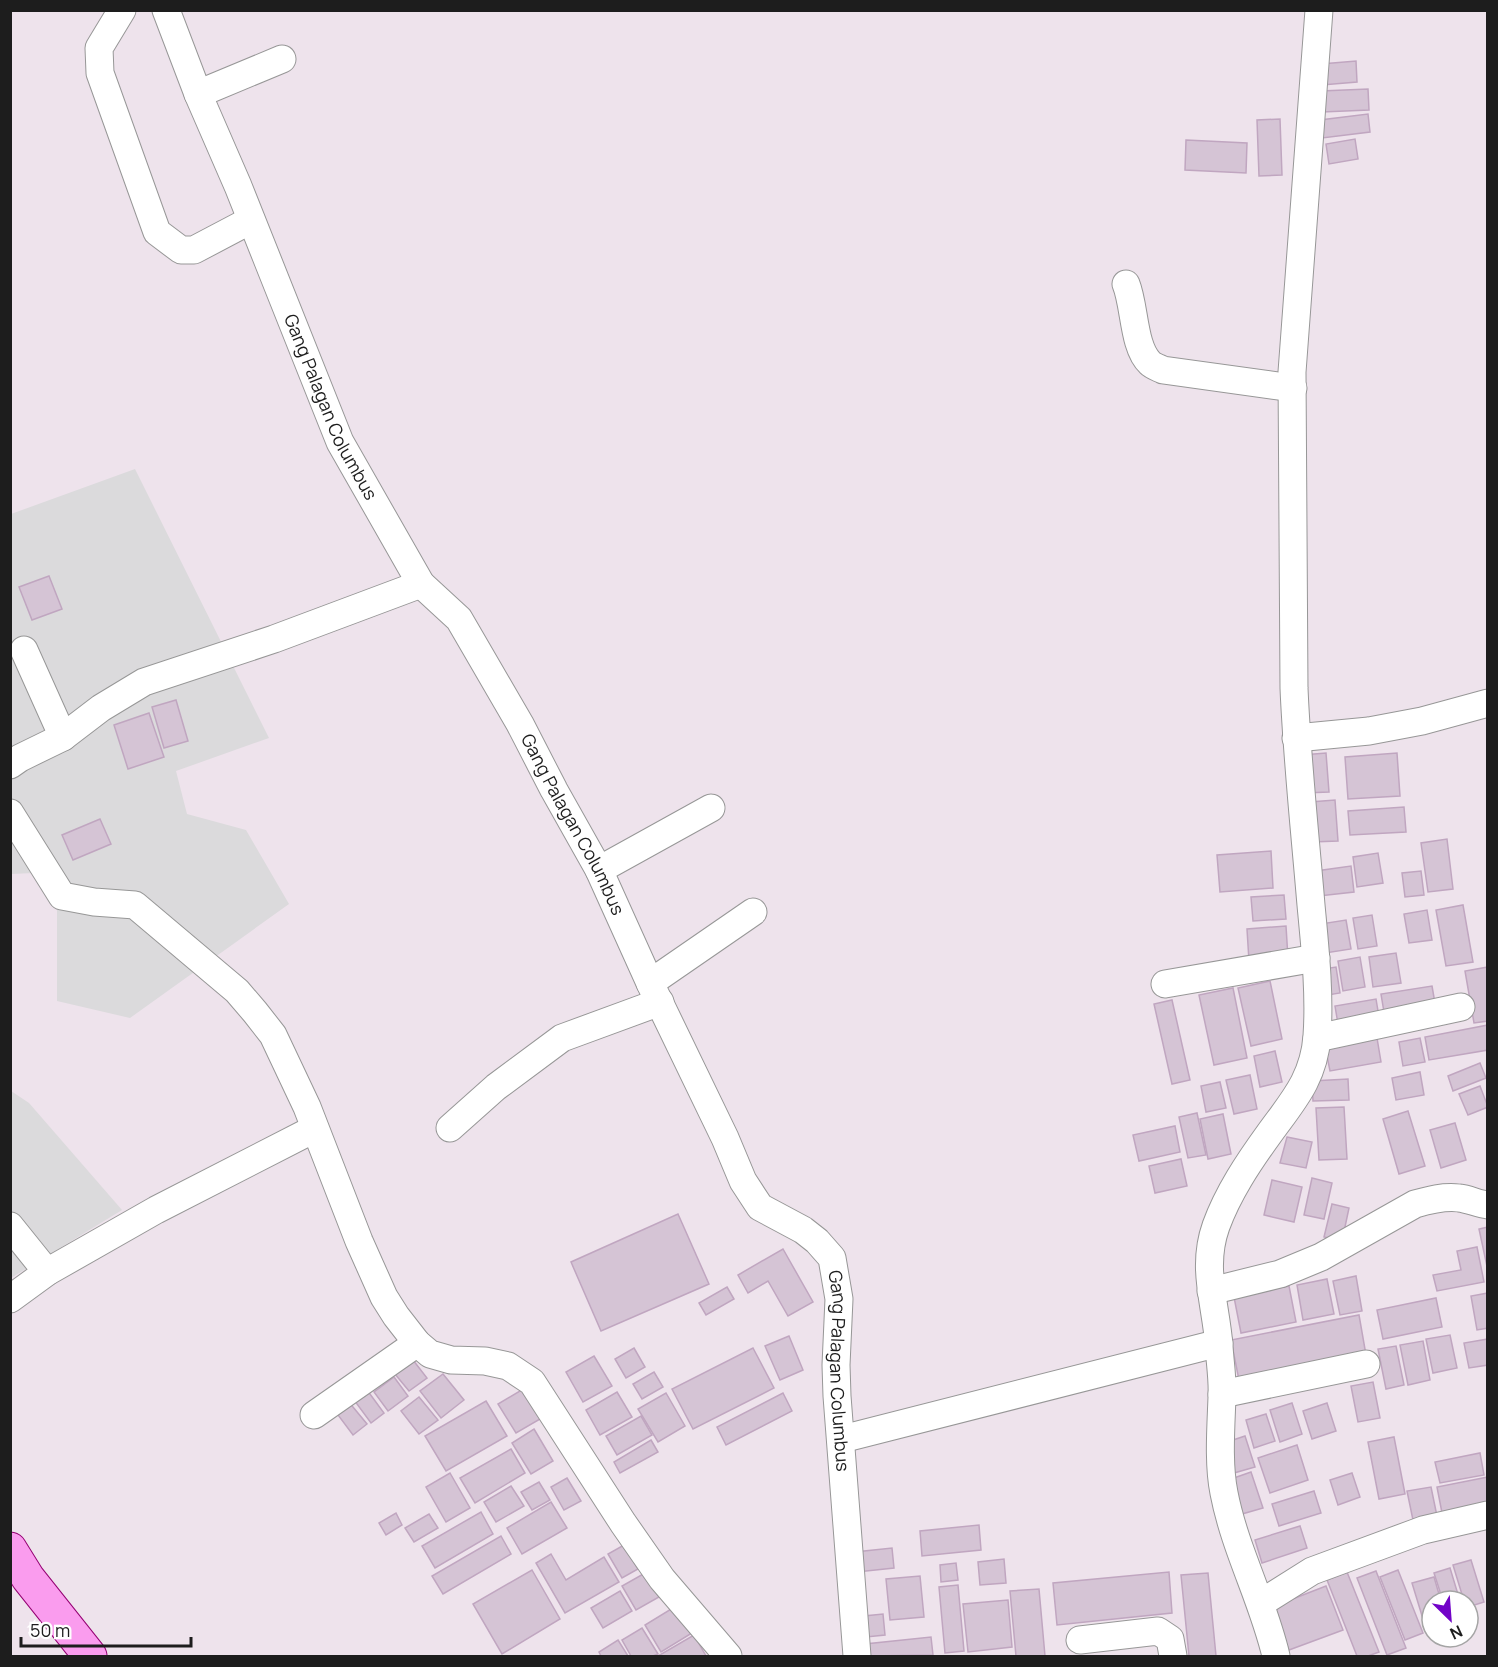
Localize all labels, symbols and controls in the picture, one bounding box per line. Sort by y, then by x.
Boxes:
street label: Gang Palagan Columbus [279,310,384,504]
street label: Gang Palagan Columbus [516,729,631,919]
street label: Gang Palagan Columbus [823,1268,856,1472]
north arrow [1420,1589,1480,1649]
scale bar [21,1610,190,1648]
text: 50 m [30,1618,70,1642]
text: N [1446,1620,1466,1645]

